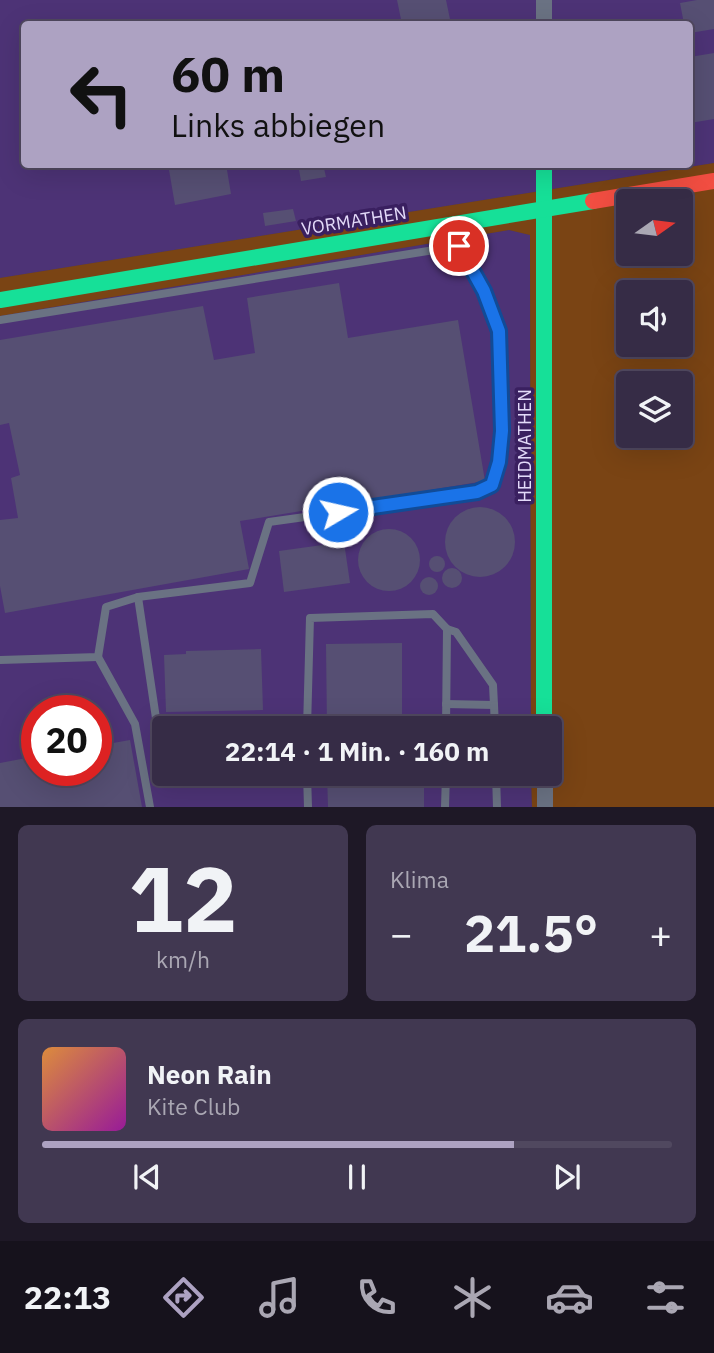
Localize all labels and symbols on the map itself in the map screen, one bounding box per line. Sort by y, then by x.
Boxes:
north arrow [616,189,693,266]
street label: VORMATHEN [300,201,408,240]
pin [429,216,489,276]
street label: HEIDMATHEN [513,389,536,503]
position arrow [301,475,375,549]
speed limit sign: 20 [21,695,112,786]

